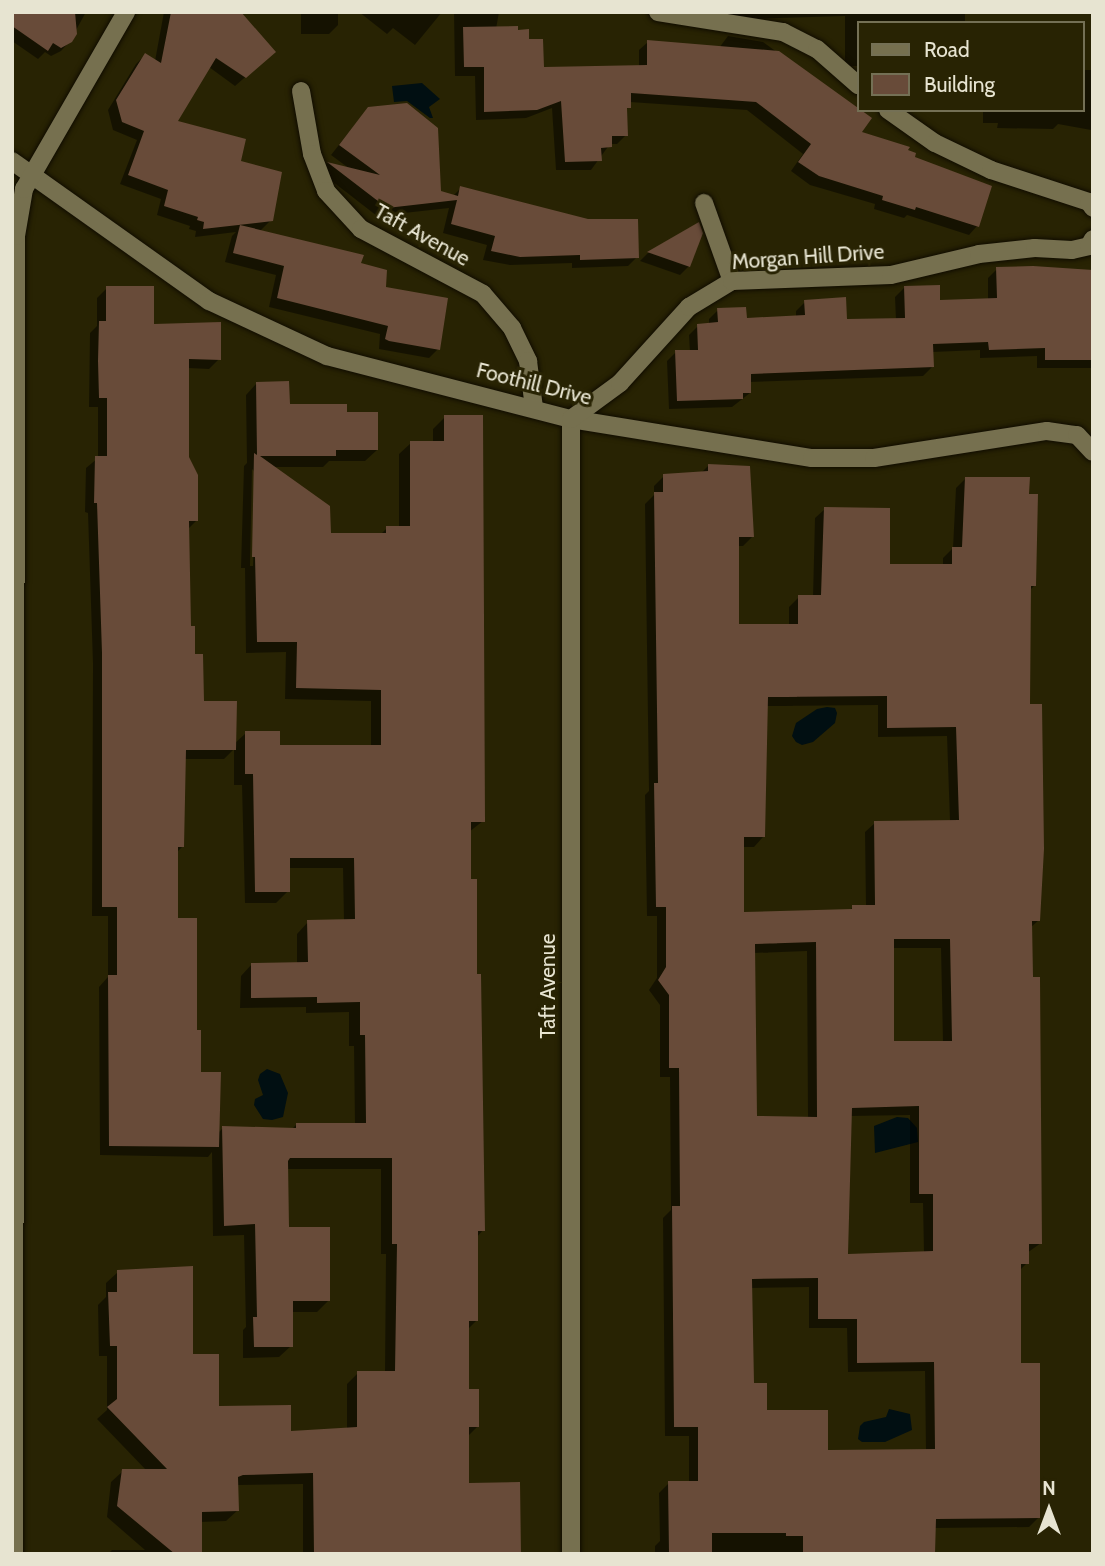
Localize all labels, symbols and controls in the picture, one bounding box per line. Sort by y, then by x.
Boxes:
legend [856,21,1084,112]
text: Road [924,37,970,62]
text: Building [924,72,995,97]
street label: Taft Avenue [370,198,474,272]
street label: Morgan Hill Drive [731,239,885,275]
street label: Foothill Drive [474,358,594,410]
street label: Taft Avenue [535,933,561,1039]
north arrow [1014,1475,1084,1545]
text: N [1042,1477,1056,1500]

